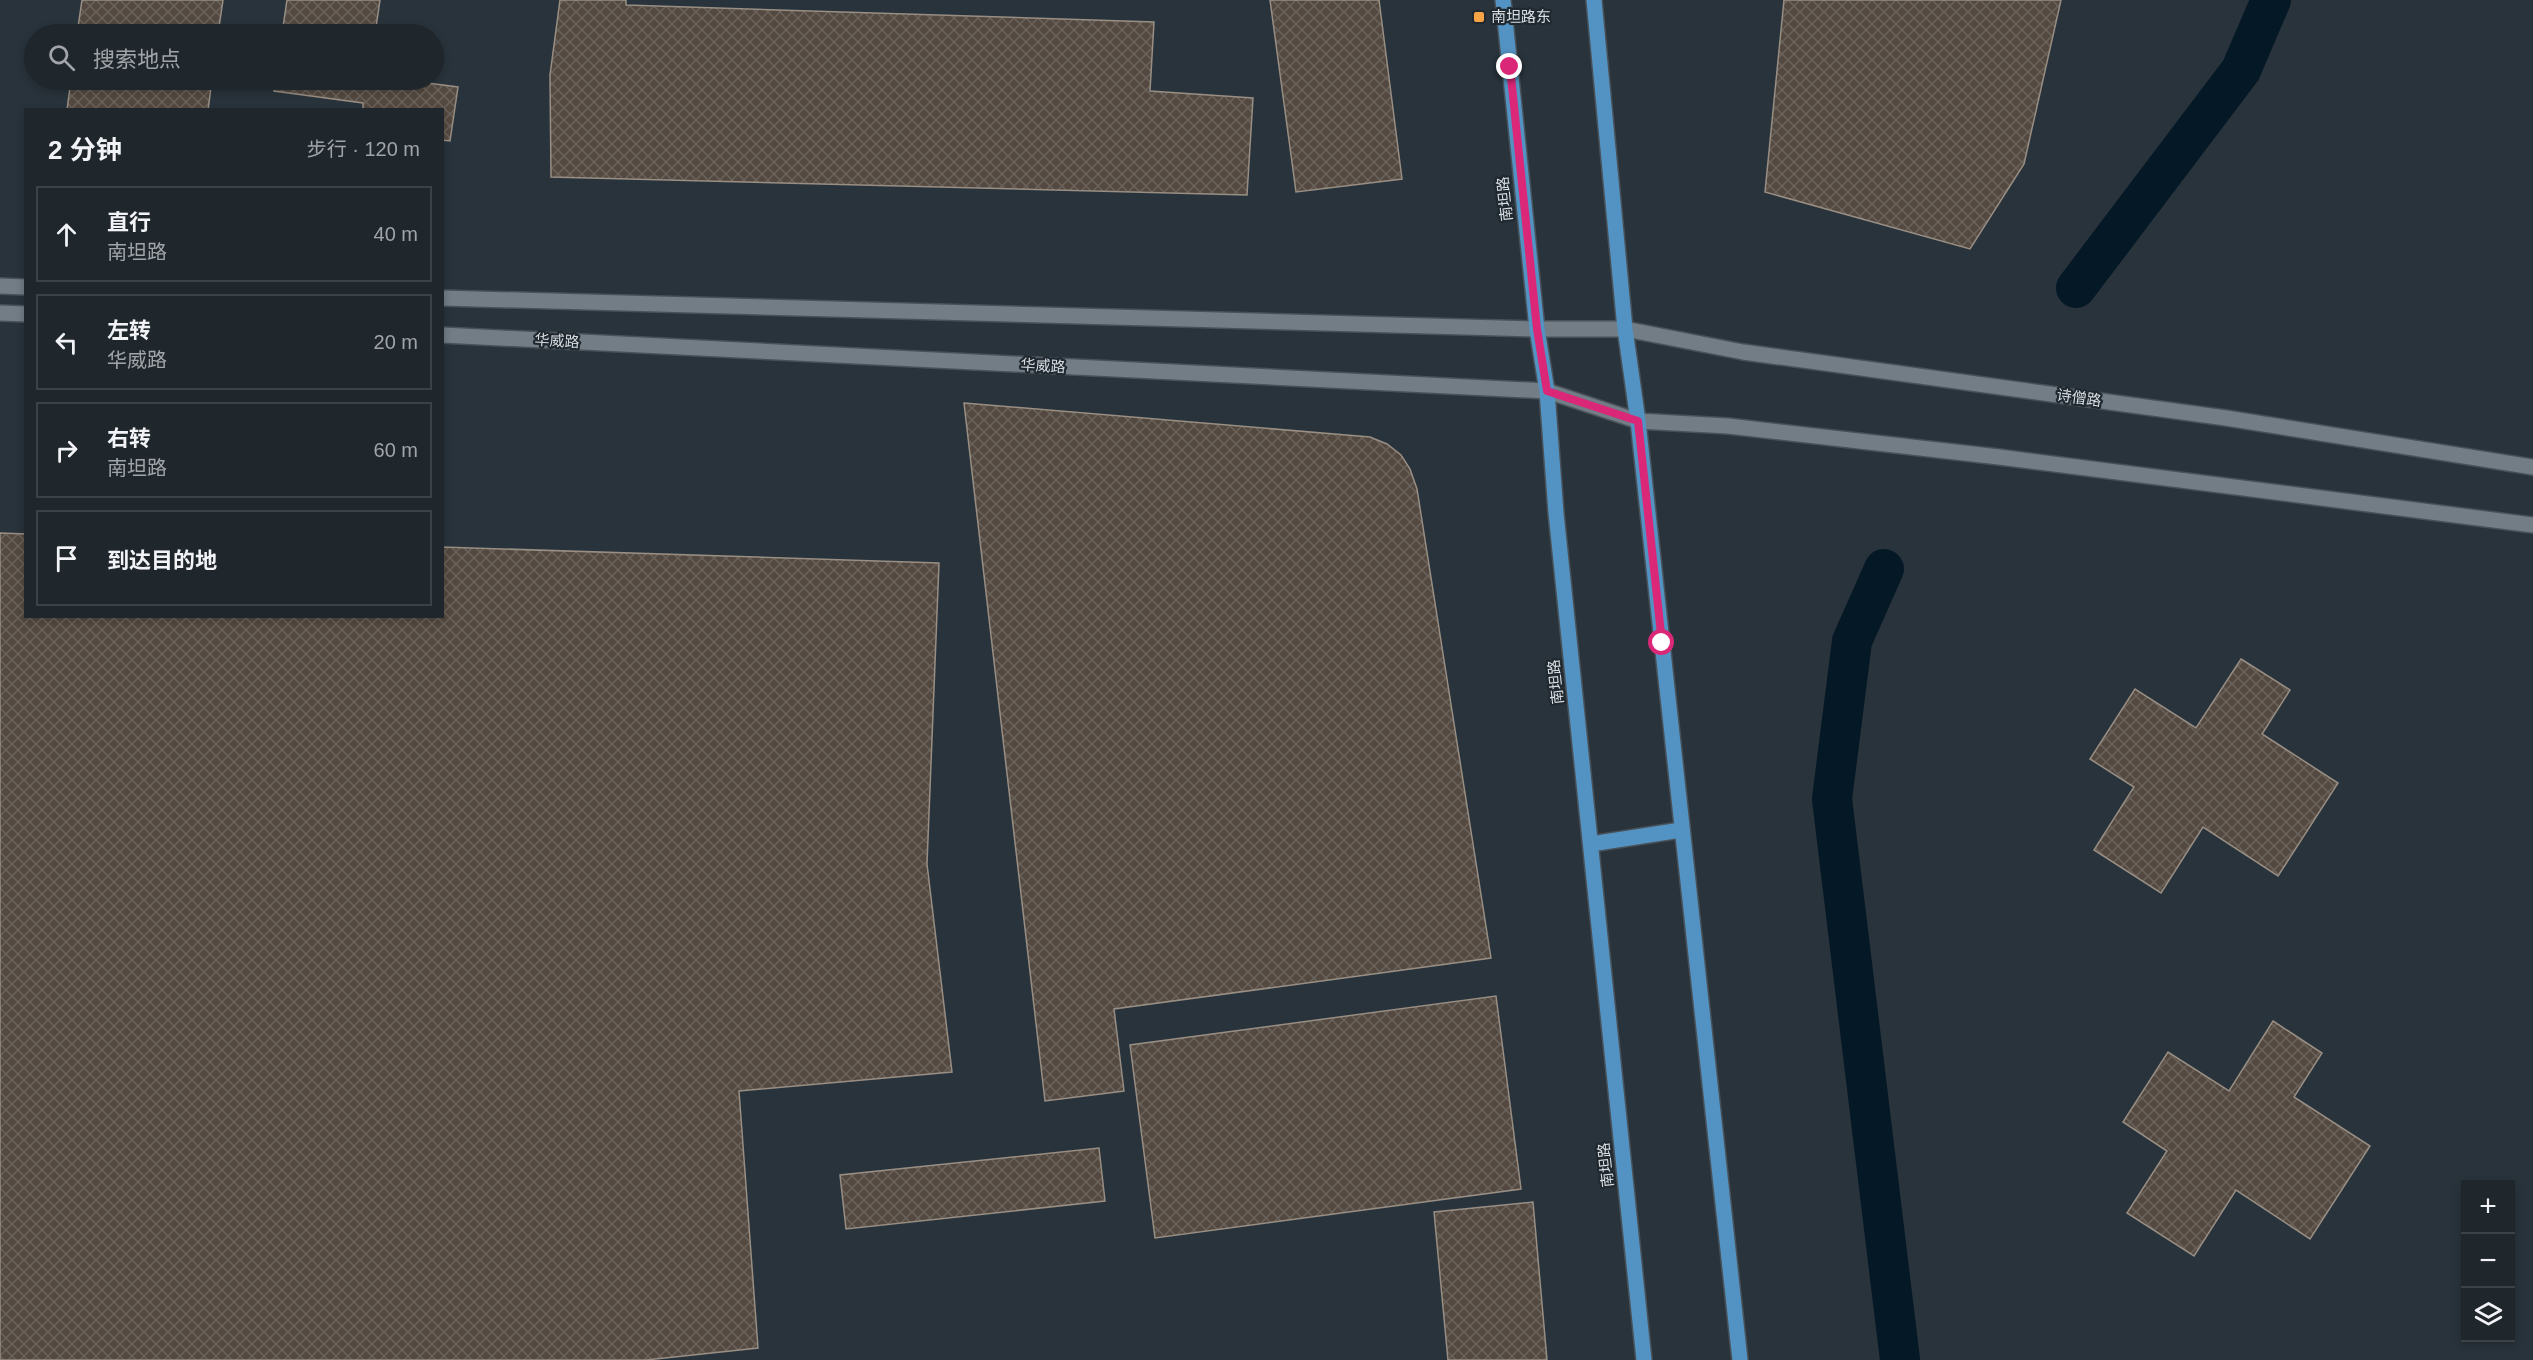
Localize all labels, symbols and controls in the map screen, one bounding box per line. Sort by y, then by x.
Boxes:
place label: 南坦路东 [1491,8,1551,25]
marker: 南坦路东 [1472,10,1486,24]
search box [24,24,444,90]
icon: search [45,41,78,74]
text: 搜索地点 [93,47,181,72]
route end [1496,53,1522,79]
text: 2 分钟 [48,135,122,165]
text: 步行 · 120 m [307,138,420,160]
street label: 南坦路 [1494,176,1515,222]
text: 直行 [107,210,151,235]
icon: ahead [50,218,83,251]
text: 40 m [374,223,418,245]
text: 南坦路 [107,241,167,263]
text: 左转 [107,318,151,343]
icon: left [50,326,83,359]
text: 20 m [374,331,418,353]
street label: 华威路 [534,331,580,350]
text: 华威路 [107,349,167,371]
street label: 华威路 [1020,356,1066,375]
street label: 诗僧路 [2056,386,2103,409]
text: 右转 [107,426,151,451]
icon: right [50,434,83,467]
text: 60 m [374,439,418,461]
text: 南坦路 [107,457,167,479]
icon: arrive [50,542,83,575]
text: 到达目的地 [107,548,217,573]
route start [1648,629,1674,655]
street label: 南坦路 [1545,659,1566,705]
street label: 南坦路 [1595,1142,1616,1188]
map controls [2461,1180,2515,1342]
button: + [2461,1180,2515,1234]
button: − [2461,1234,2515,1288]
button: layers [2461,1288,2515,1342]

